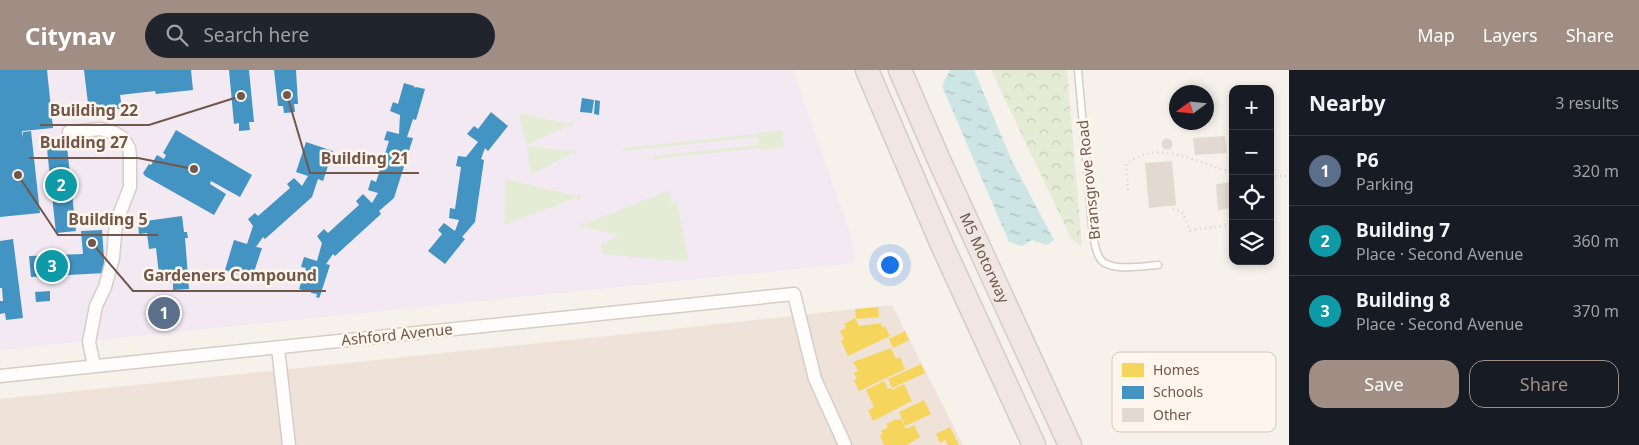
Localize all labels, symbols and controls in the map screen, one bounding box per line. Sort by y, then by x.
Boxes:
search box [145,13,495,58]
text: Citynav [25,19,115,52]
icon: search [163,21,191,49]
text: Search here [203,22,309,48]
text: Map [1417,23,1455,47]
text: Layers [1483,23,1538,47]
text: Share [1566,23,1614,47]
north arrow [1169,85,1214,130]
map controls [1229,85,1274,265]
button: + [1229,85,1274,130]
text: Nearby [1309,89,1385,117]
text: 3 results [1555,92,1619,114]
callout: Building 22 [40,94,149,125]
text: Building 22 [50,99,138,121]
street label: Bransgrove Road [1072,119,1104,241]
callout: Building 27 [29,127,138,158]
button: − [1229,130,1274,175]
text: Building 27 [40,131,128,153]
callout: Building 21 [310,142,419,173]
text: Building 21 [321,147,409,169]
text: P6 [1356,147,1379,173]
text: 1 [1320,160,1330,182]
text: 320 m [1572,160,1619,182]
pin: 2 [45,166,77,204]
text: Parking [1356,173,1414,195]
button: locate [1229,175,1274,220]
callout: Building 5 [58,204,158,235]
text: Building 5 [68,208,148,230]
street label: M5 Motorway [956,209,1015,306]
text: Building 7 [1356,217,1450,243]
button: layers [1229,220,1274,265]
text: 2 [1320,230,1330,252]
text: 360 m [1572,230,1619,252]
text: Place · Second Avenue [1356,243,1523,265]
pin: 3 [36,247,68,285]
your location [877,252,903,278]
callout: Gardeners Compound [133,260,326,291]
text: Gardeners Compound [143,264,317,286]
text: Building 8 [1356,287,1450,313]
pin: 1 [148,294,180,332]
text: 3 [1320,300,1330,322]
text: 370 m [1572,300,1619,322]
text: Place · Second Avenue [1356,313,1523,335]
street label: Ashford Avenue [340,318,454,350]
legend [1112,352,1276,432]
text: Homes [1153,360,1200,379]
button: Save [1309,360,1459,408]
button: Share [1469,360,1619,408]
text: Schools [1153,382,1204,401]
text: Other [1153,405,1192,424]

